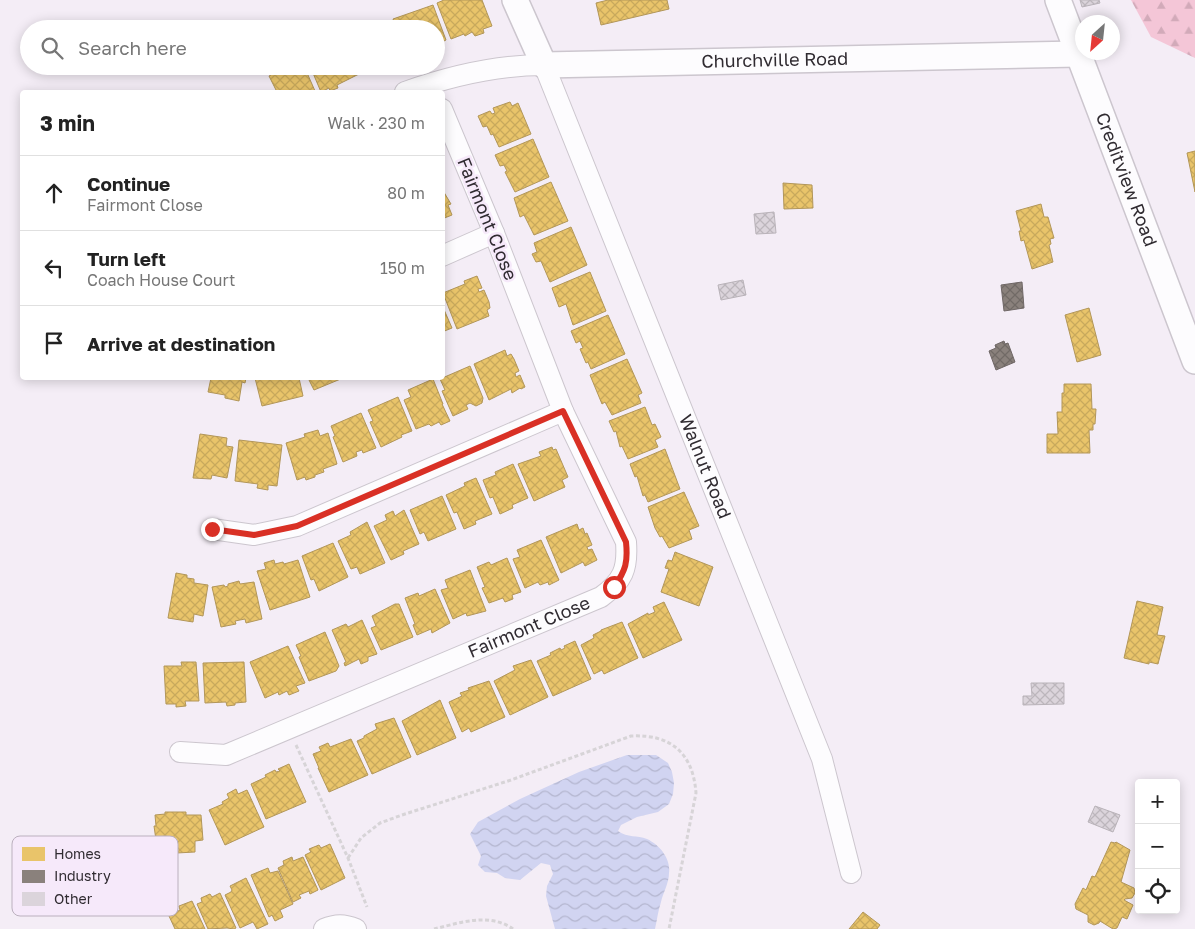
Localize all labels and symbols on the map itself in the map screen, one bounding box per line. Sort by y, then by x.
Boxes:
north arrow [1075,15,1120,60]
street label: Churchville Road [701,47,848,72]
street label: Creditview Road [1092,109,1162,249]
street label: Fairmont Close [453,154,523,283]
street label: Walnut Road [675,411,737,522]
route end [201,518,224,541]
route start [603,576,626,599]
street label: Fairmont Close [464,591,593,662]
legend [12,836,178,916]
text: Homes [54,845,101,862]
text: Industry [54,867,111,884]
text: Other [54,890,93,907]

